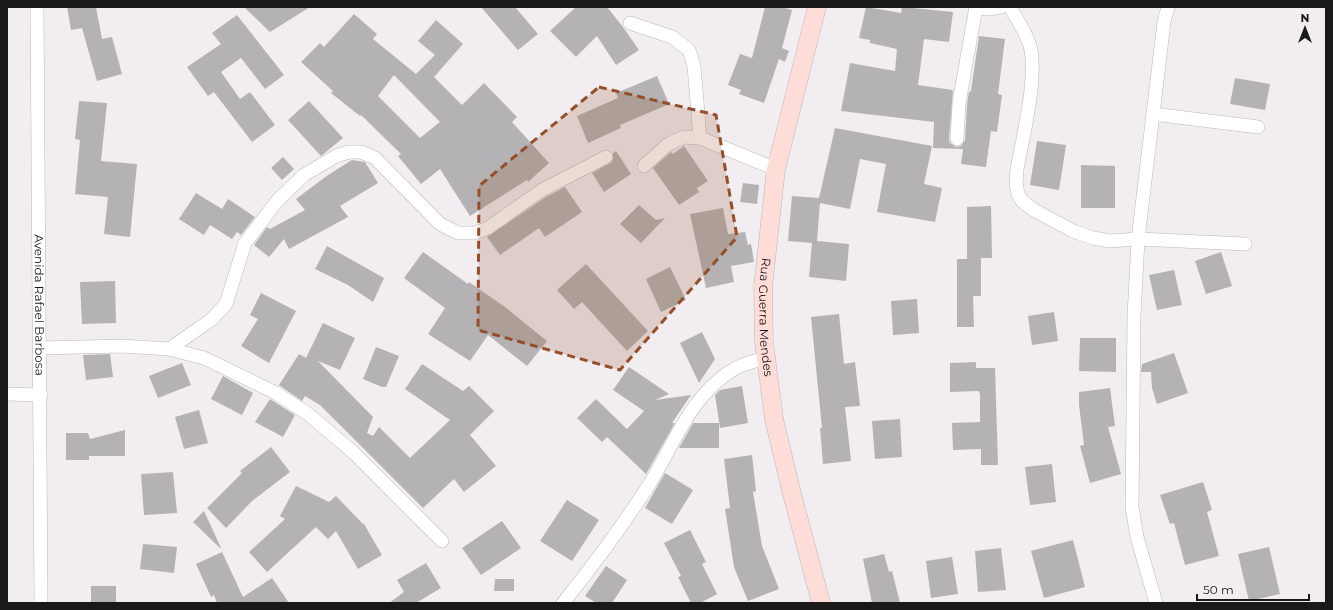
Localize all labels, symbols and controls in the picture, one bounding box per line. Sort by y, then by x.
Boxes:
north arrow [1285,8,1325,48]
text: N [1301,11,1309,25]
street label: Avenida Rafael Barbosa [32,234,47,376]
street label: Rua Guerra Mendes [756,257,776,377]
scale bar [1197,576,1309,602]
text: 50 m [1203,582,1234,597]

